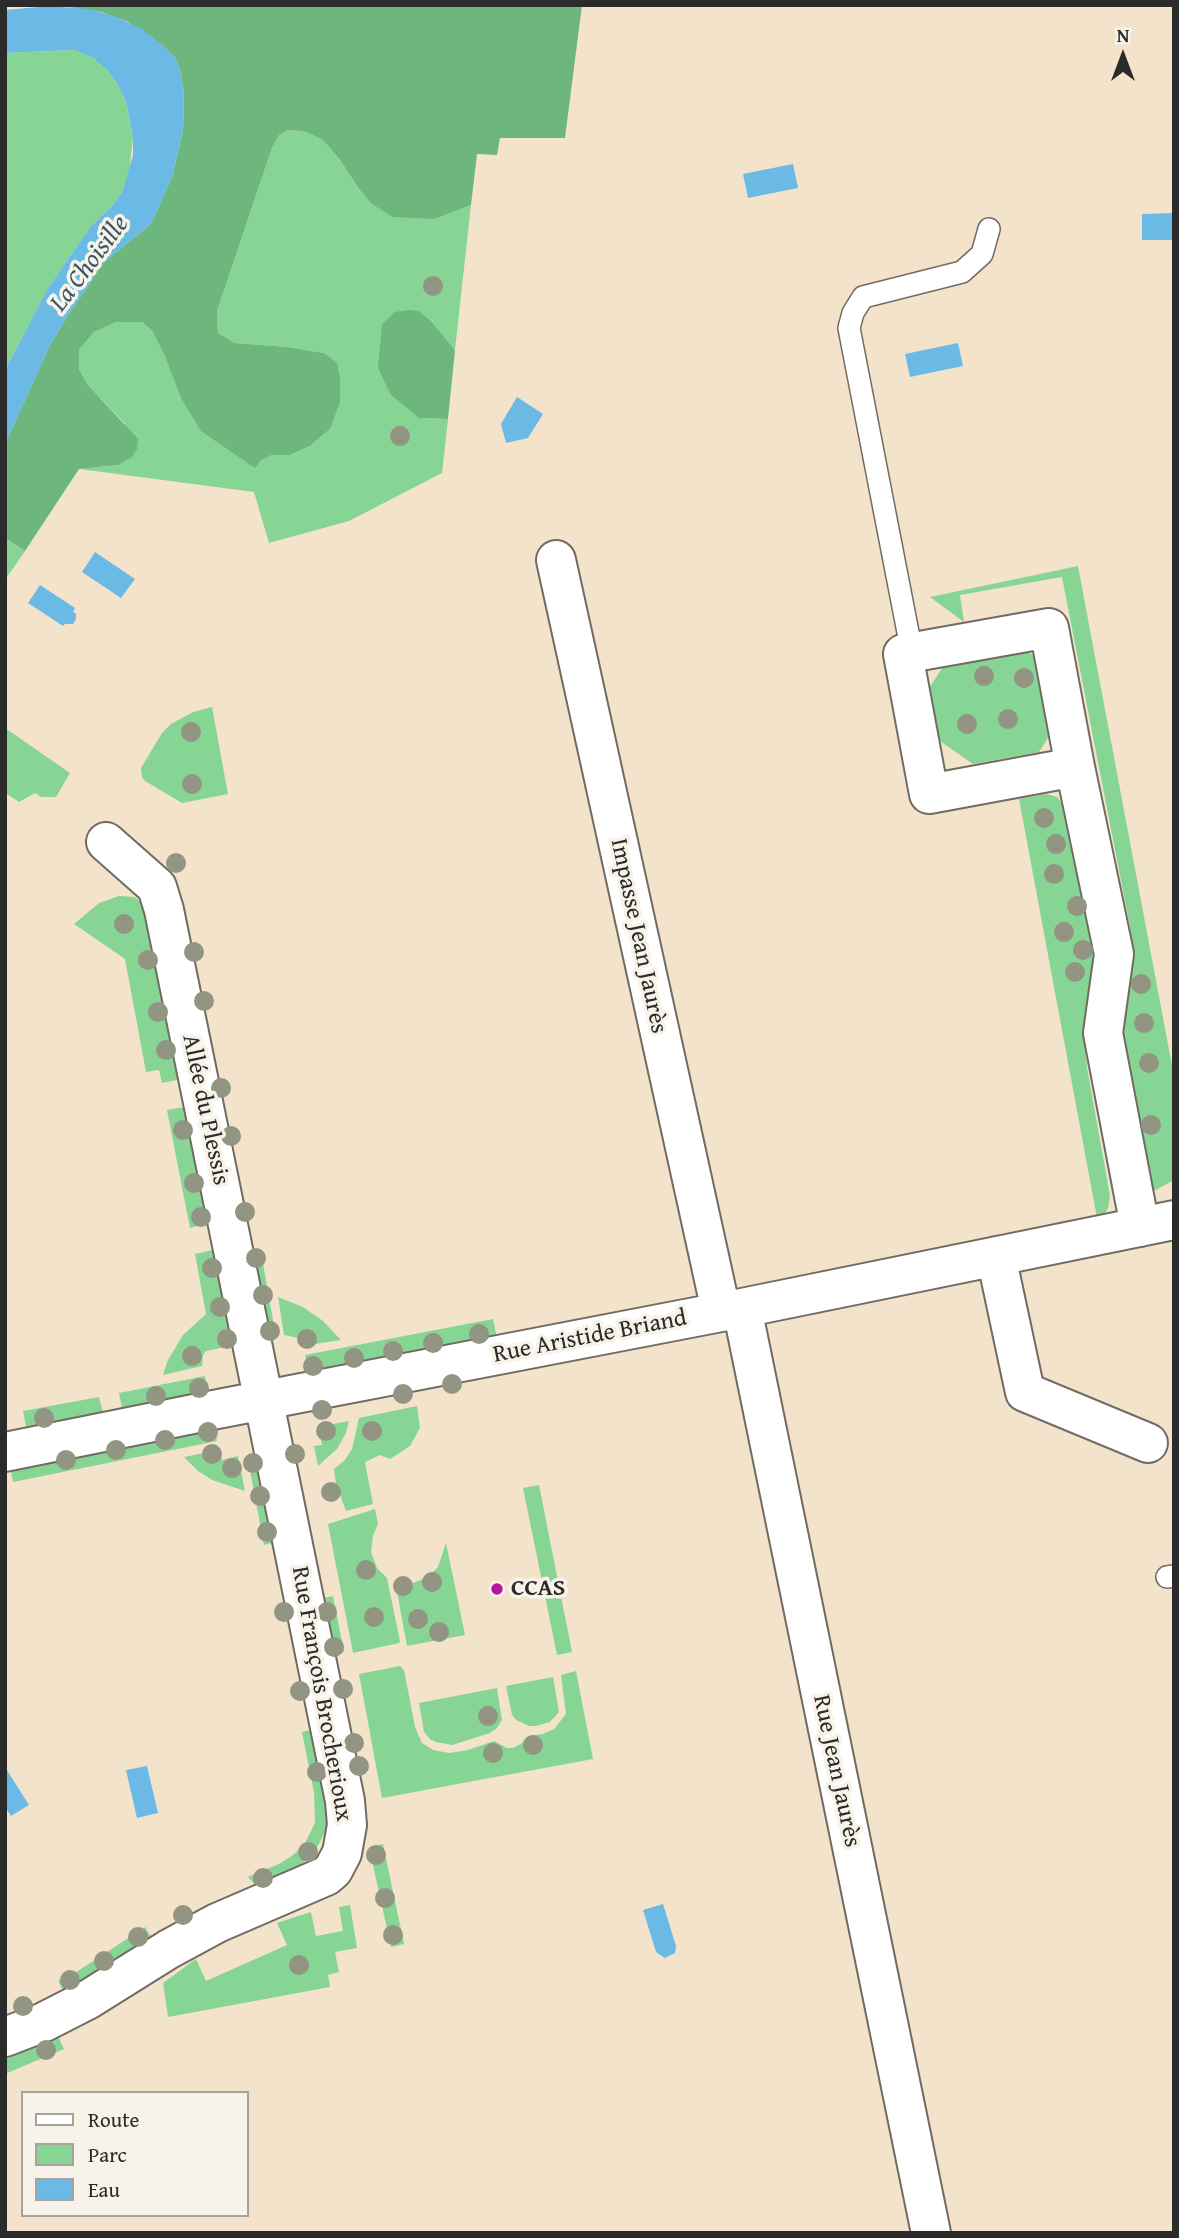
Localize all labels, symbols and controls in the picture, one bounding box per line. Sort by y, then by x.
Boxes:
north arrow [1088,21,1158,91]
text: N [1117,21,1129,49]
water label: La Choisille [44,210,136,318]
street label: Impasse Jean Jaurès [603,836,673,1036]
street label: Allée du Plessis [175,1032,235,1188]
street label: Rue Aristide Briand [491,1304,689,1370]
street label: Rue François Brocherioux [284,1564,358,1824]
place label: CCAS [511,1575,565,1603]
marker: CCAS [489,1581,505,1597]
street label: Rue Jean Jaurès [806,1692,866,1850]
legend [21,2091,248,2217]
text: Route [88,2104,139,2135]
text: Parc [88,2139,127,2170]
text: Eau [88,2174,120,2205]

